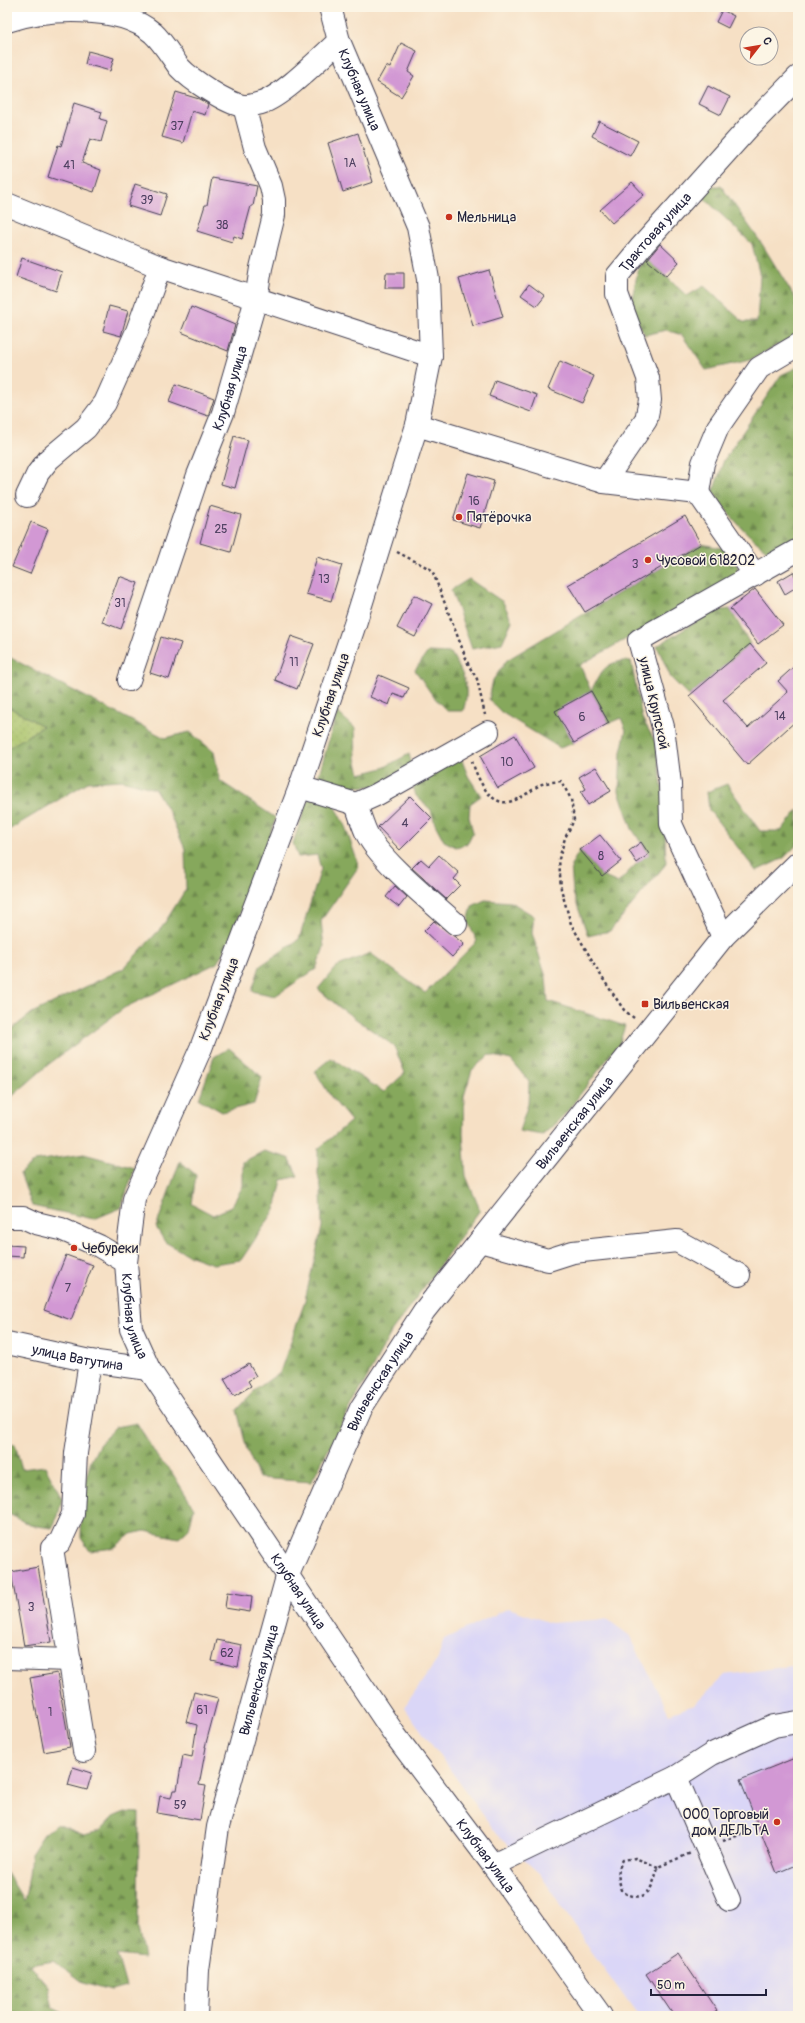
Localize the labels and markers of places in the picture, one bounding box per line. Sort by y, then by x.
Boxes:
place label: Мельница [457,209,516,226]
marker: Мельница [444,212,454,222]
place label: Пятёрочка [467,509,531,526]
marker: Пятёрочка [454,512,464,522]
place label: Чусовой 618202 [656,552,755,569]
marker: Чусовой 618202 [643,555,653,565]
place label: Вильвенская [653,996,729,1013]
marker: Вильвенская [640,999,650,1009]
place label: Чебуреки [82,1240,138,1257]
marker: Чебуреки [69,1243,79,1253]
place label: ООО Торговый дом ДЕЛЬТА [682,1806,769,1839]
marker: ООО Торговый дом ДЕЛЬТА [772,1817,782,1827]

